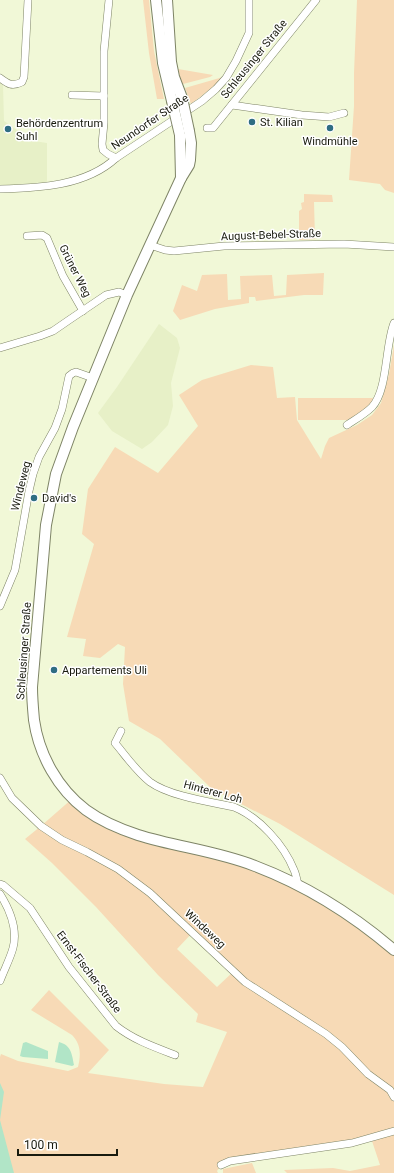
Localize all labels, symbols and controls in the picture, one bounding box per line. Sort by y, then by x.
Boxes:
street label: Schleusinger Straße [218,17,290,101]
street label: Neundorfer Straße [109,91,191,153]
place label: St. Kilian [260,116,303,129]
place label: Behördenzentrum Suhl [16,117,103,143]
marker: St. Kilian [247,117,257,127]
marker: Windmühle [325,123,335,133]
marker: Behördenzentrum Suhl [3,124,13,134]
place label: Windmühle [303,135,358,148]
street label: August-Bebel-Straße [221,227,321,243]
street label: Grüner Weg [56,243,94,299]
street label: Windeweg [9,460,33,512]
place label: David's [42,492,77,505]
marker: David's [29,493,39,503]
street label: Schleusinger Straße [14,602,34,700]
place label: Appartements Uli [62,664,147,677]
marker: Appartements Uli [49,665,59,675]
street label: Hinterer Loh [182,778,244,806]
street label: Windeweg [182,907,228,951]
street label: Ernst-Fischer-Straße [54,928,124,1016]
scale bar [18,1131,117,1157]
text: 100 m [24,1138,58,1152]

